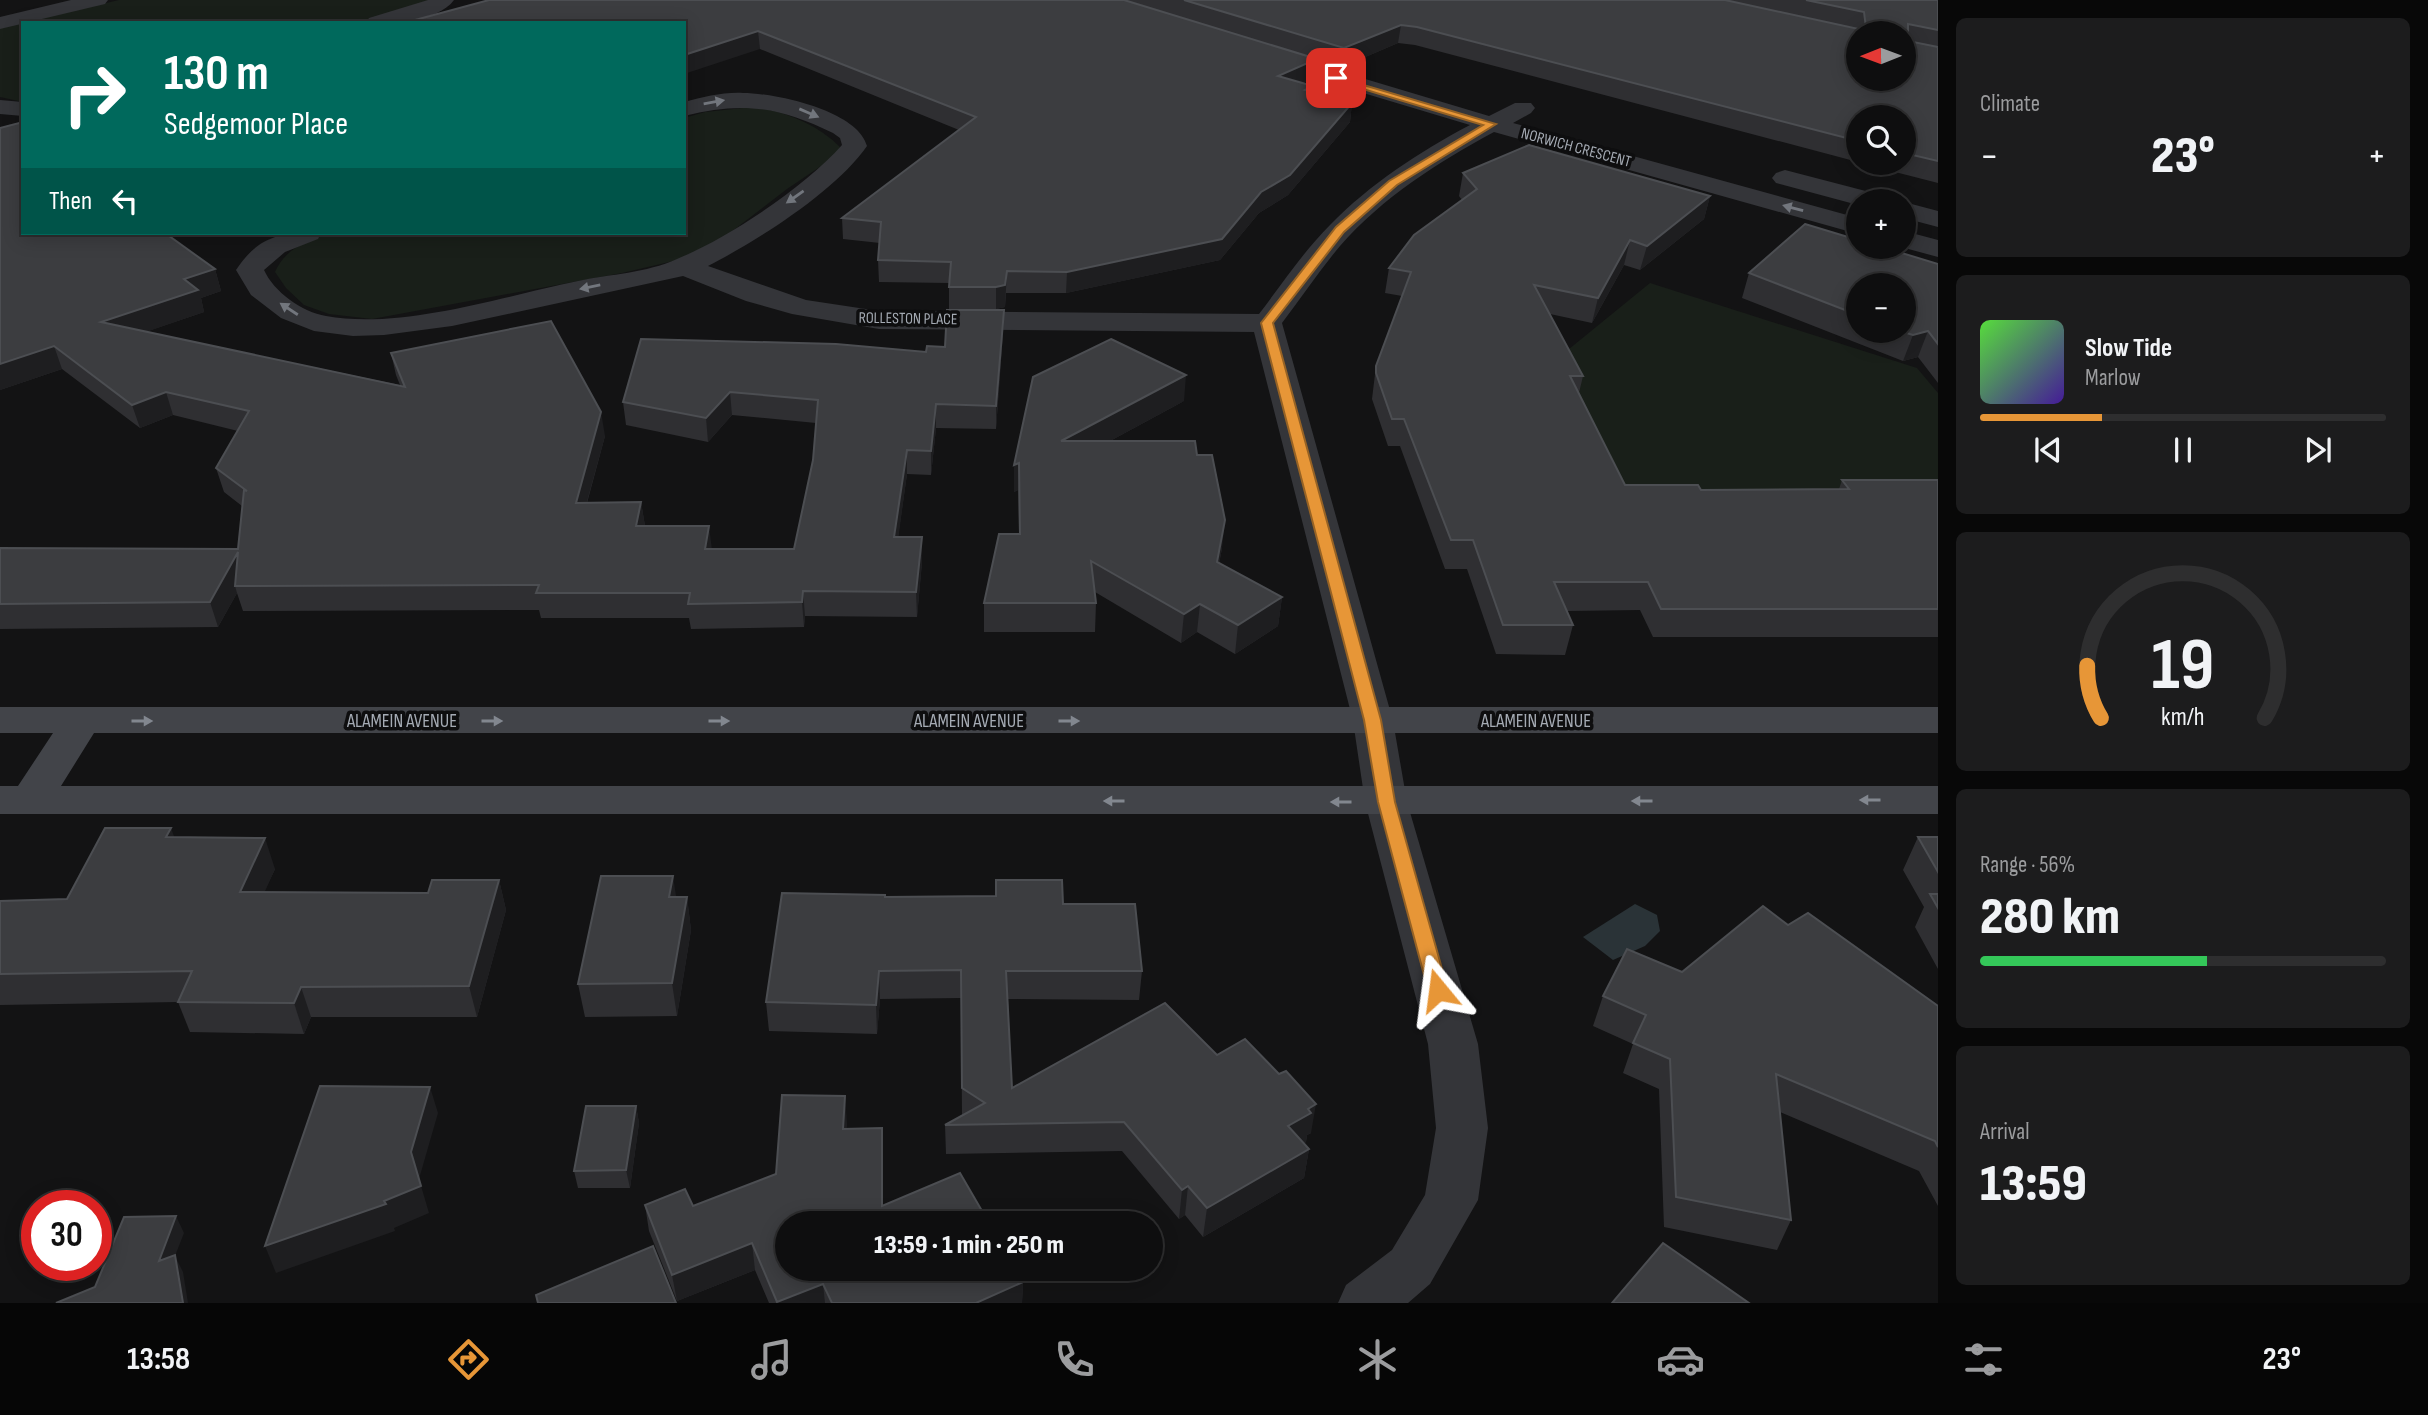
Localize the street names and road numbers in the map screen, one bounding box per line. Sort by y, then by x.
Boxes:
street label: NORWICH CRESCENT [1519,124,1634,172]
street label: ROLLESTON PLACE [858,309,958,329]
street label: ALAMEIN AVENUE [346,710,457,733]
street label: ALAMEIN AVENUE [913,710,1024,733]
street label: ALAMEIN AVENUE [1480,710,1591,733]

